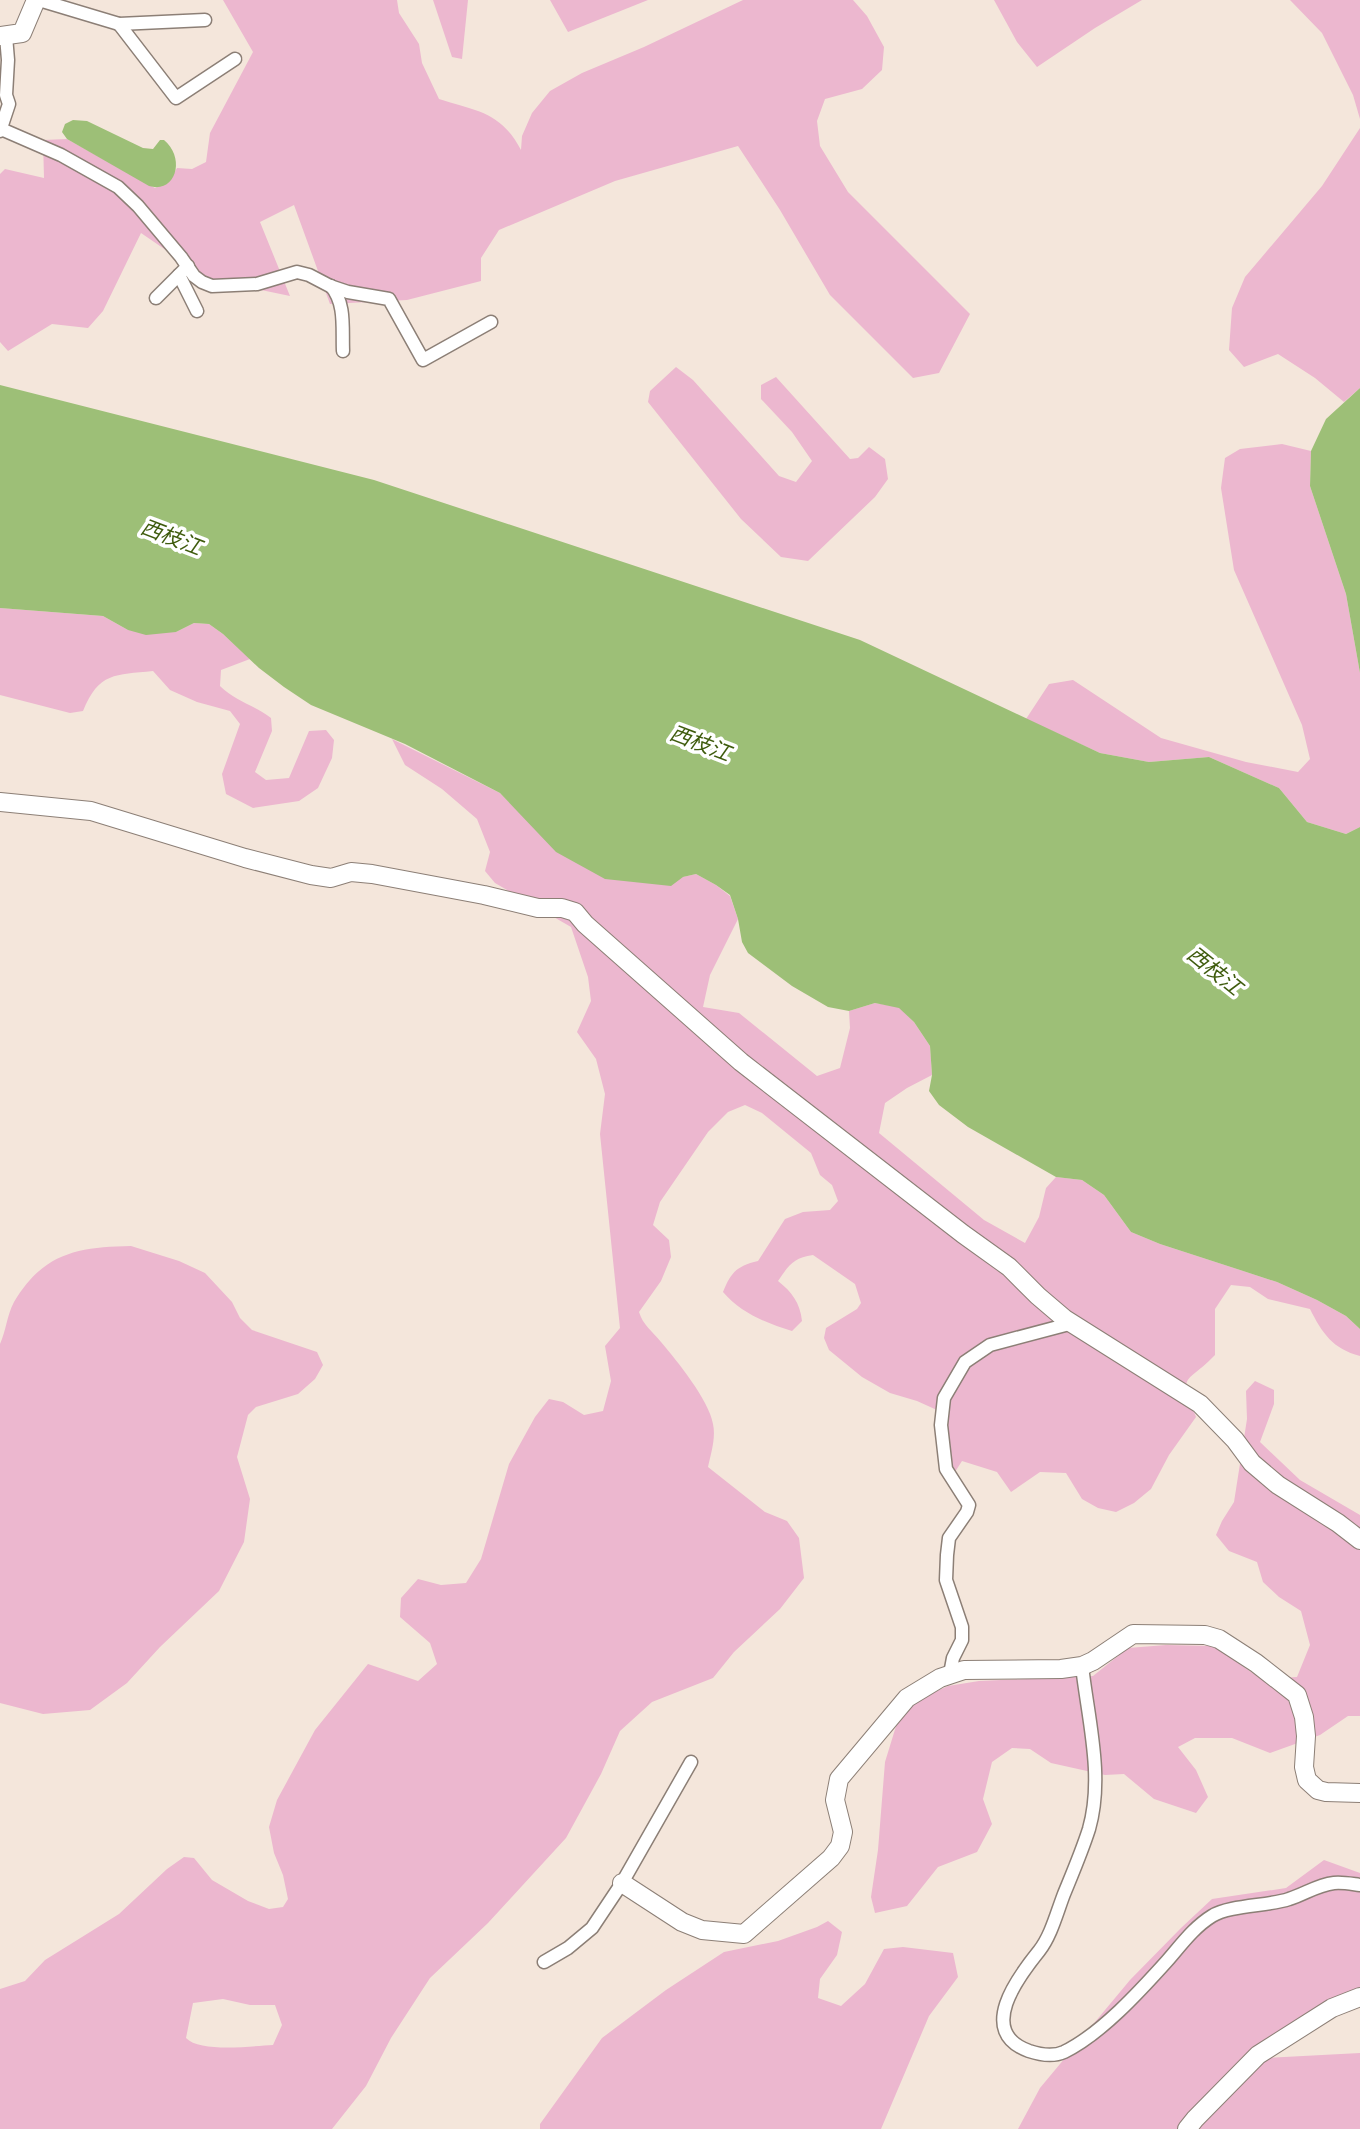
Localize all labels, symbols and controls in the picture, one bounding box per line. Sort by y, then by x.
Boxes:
water label: 西枝江 [137,509,209,561]
water label: 西枝江 [666,715,738,767]
water label: 西枝江 [1182,937,1252,1002]

